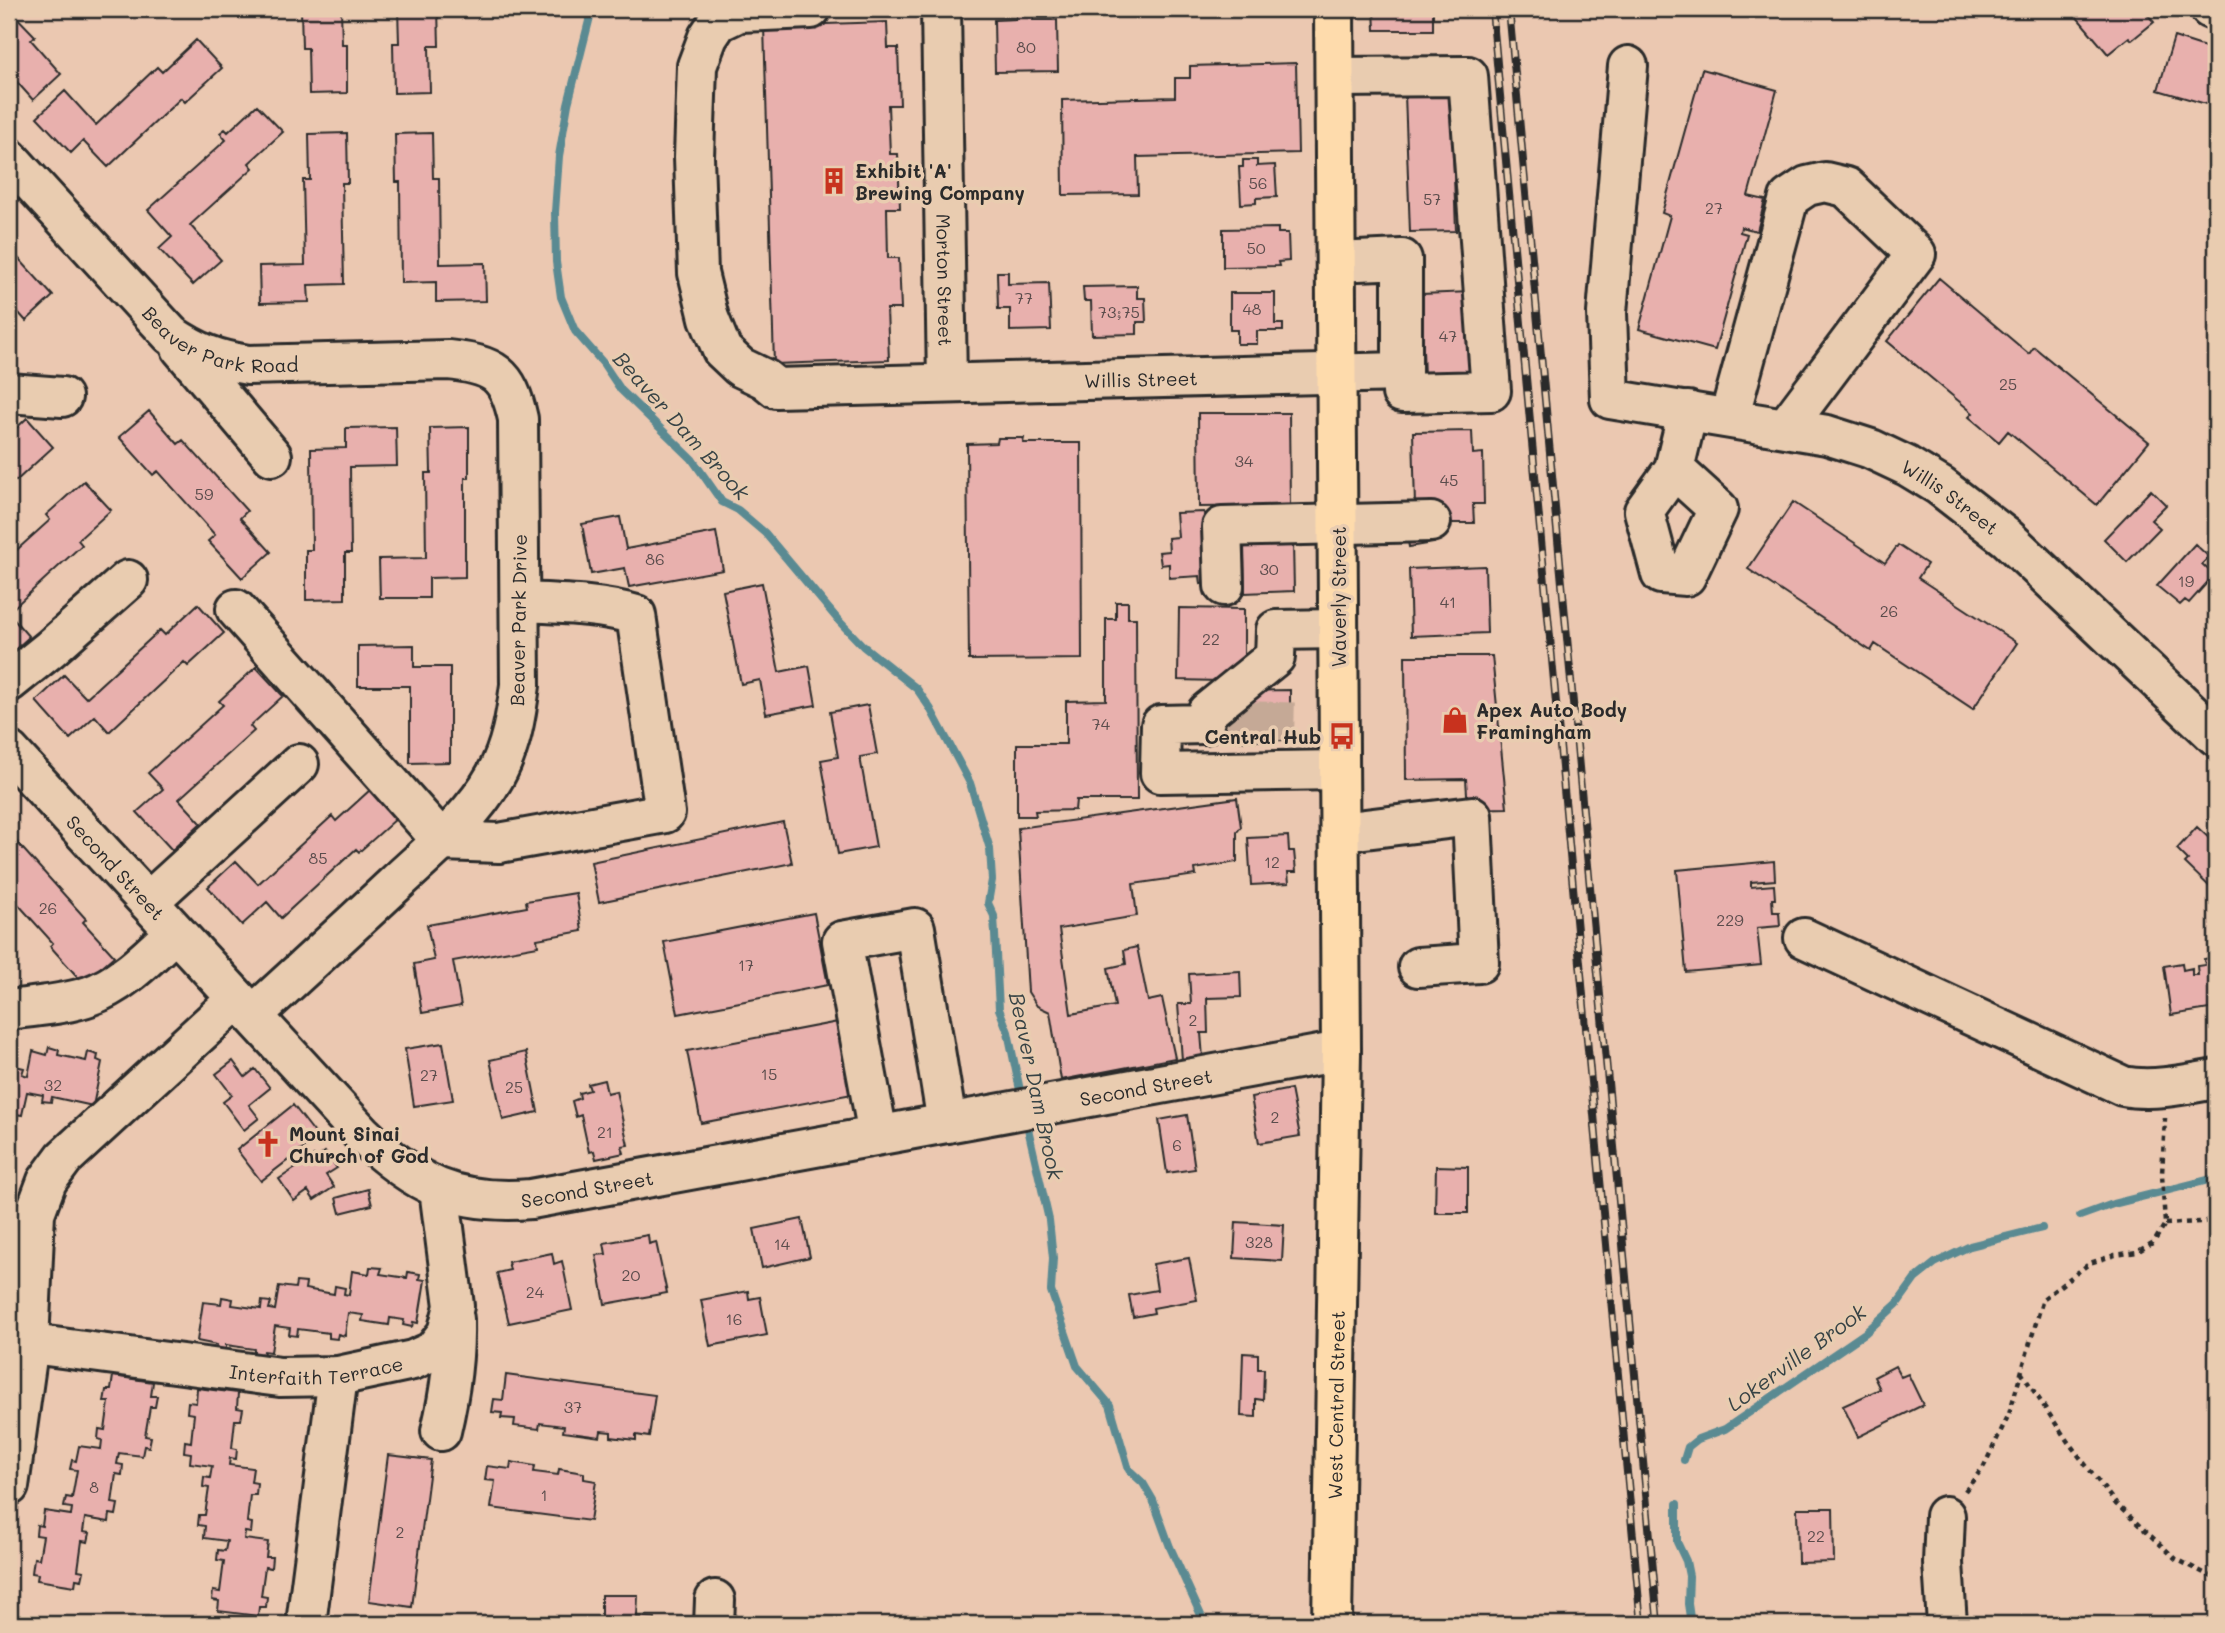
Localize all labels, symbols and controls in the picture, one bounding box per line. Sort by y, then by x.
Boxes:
house number: 80 [1016,36,1036,57]
place label: Exhibit 'A' Brewing Company [855,158,1025,205]
building icon: Exhibit 'A' Brewing Company [819,166,849,196]
house number: 56 [1249,172,1268,193]
house number: 57 [1423,188,1441,209]
house number: 27 [1705,197,1723,218]
street label: Morton Street [932,213,959,347]
house number: 50 [1246,237,1266,258]
house number: 77 [1015,287,1033,308]
house number: 48 [1242,298,1262,319]
street label: Beaver Park Road [138,300,299,378]
house number: 73;75 [1098,301,1140,322]
house number: 47 [1439,325,1457,346]
water label: Beaver Dam Brook [608,345,757,506]
street label: Willis Street [1084,365,1198,393]
house number: 25 [1999,373,2017,394]
house number: 34 [1235,450,1254,471]
street label: Willis Street [1897,453,2004,540]
house number: 45 [1440,469,1458,490]
house number: 59 [195,483,213,504]
street label: Waverly Street [1326,526,1351,668]
street label: Beaver Park Drive [504,534,532,706]
house number: 86 [645,548,665,569]
house number: 30 [1259,558,1279,579]
house number: 19 [2178,570,2194,591]
house number: 41 [1440,591,1456,612]
house number: 26 [1880,600,1898,621]
house number: 22 [1202,628,1220,649]
place label: Apex Auto Body Framingham [1476,697,1627,744]
shop icon: Apex Auto Body Framingham [1440,705,1470,735]
house number: 74 [1092,713,1111,734]
bus stop icon: Central Hub [1327,721,1357,751]
place label: Central Hub [1204,724,1321,749]
street label: Second Street [61,809,171,925]
house number: 85 [308,847,328,868]
house number: 12 [1264,851,1280,872]
house number: 26 [39,897,57,918]
house number: 229 [1716,909,1744,930]
house number: 17 [738,954,754,975]
water label: Beaver Dam Brook [1004,990,1070,1183]
house number: 2 [1189,1009,1197,1030]
street label: Second Street [1078,1062,1214,1111]
house number: 15 [761,1063,777,1084]
house number: 27 [420,1064,438,1085]
house number: 32 [44,1074,62,1095]
house number: 25 [505,1076,523,1097]
house number: 2 [1271,1106,1279,1127]
place label: Mount Sinai Church of God [289,1121,429,1168]
house number: 21 [597,1121,613,1142]
church icon: Mount Sinai Church of God [253,1129,283,1159]
house number: 6 [1172,1134,1182,1155]
street label: Second Street [520,1164,655,1212]
house number: 328 [1245,1231,1273,1252]
house number: 14 [774,1233,791,1254]
house number: 20 [622,1264,641,1285]
house number: 24 [526,1281,545,1302]
water label: Lokerville Brook [1721,1297,1872,1417]
house number: 16 [726,1308,742,1329]
street label: West Central Street [1321,1310,1349,1500]
street label: Interfaith Terrace [228,1350,405,1390]
house number: 37 [564,1396,582,1417]
house number: 8 [89,1476,99,1497]
house number: 1 [540,1484,548,1505]
house number: 2 [396,1521,404,1542]
house number: 22 [1807,1525,1825,1546]

